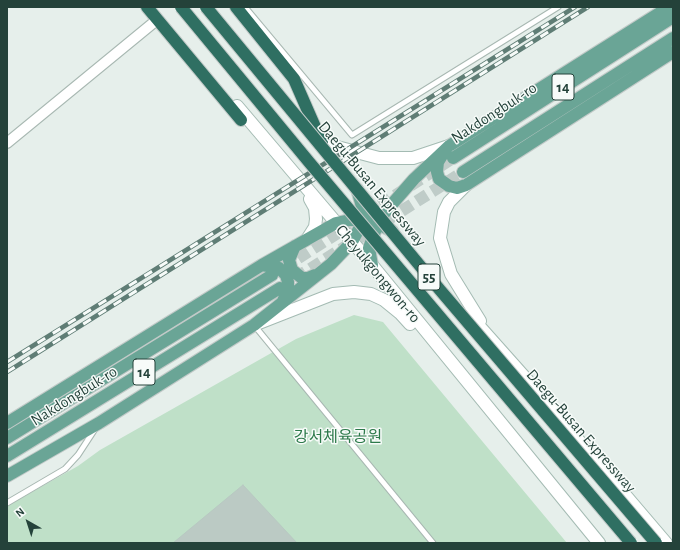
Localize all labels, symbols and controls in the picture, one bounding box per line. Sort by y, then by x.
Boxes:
road number: 14 [552,74,574,100]
street label: Nakdongbuk-ro [448,78,540,148]
street label: Daegu-Busan Expressway [314,117,430,251]
street label: Cheyukgongwon-ro [331,221,425,327]
road number: 55 [418,264,440,290]
road number: 14 [133,359,155,385]
street label: Nakdongbuk-ro [27,362,121,430]
street label: Daegu-Busan Expressway [522,365,640,497]
park label: 강서체육공원 [294,427,382,447]
north arrow [8,502,48,542]
text: N [14,506,27,519]

